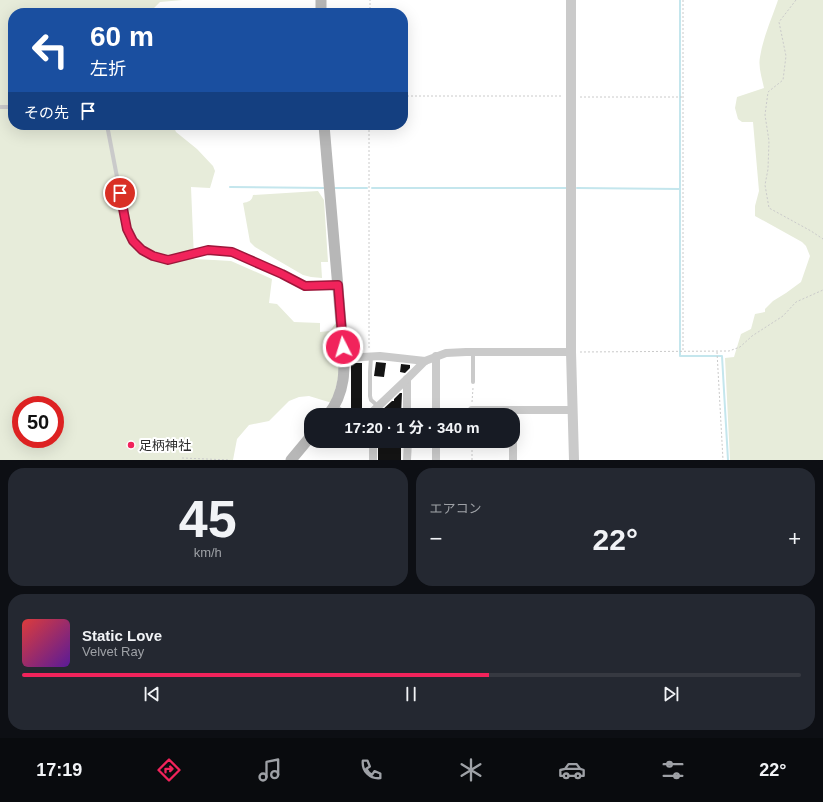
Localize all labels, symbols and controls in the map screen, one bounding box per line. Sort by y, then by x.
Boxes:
text: 60 m [90,21,154,52]
icon: left [24,24,76,76]
text: 左折 [90,59,126,79]
icon: arrive [77,100,99,122]
text: その先 [24,104,69,121]
pin [103,176,137,210]
icon: arrive [109,182,131,204]
position arrow [322,326,364,368]
speed limit sign: 50 [12,396,64,448]
text: 17:20 · 1 分 · 340 m [344,419,480,436]
place label: 足柄神社 [139,438,191,453]
marker: 足柄神社 [126,440,136,450]
text: 45 [179,490,237,548]
text: エアコン [430,501,482,516]
text: 22° [593,523,638,556]
text: − [430,526,442,551]
text: + [788,526,801,551]
text: km/h [194,545,222,560]
text: Static Love [82,627,162,644]
text: Velvet Ray [82,644,144,659]
icon: previous [141,683,163,705]
icon: pause [400,683,422,705]
icon: next [660,683,682,705]
icon: directions [155,756,183,784]
icon: music [256,756,284,784]
icon: phone [357,756,385,784]
icon: climate [457,756,485,784]
icon: car [558,756,586,784]
icon: filters [659,756,687,784]
text: 17:19 [36,760,82,780]
text: 22° [759,760,787,780]

